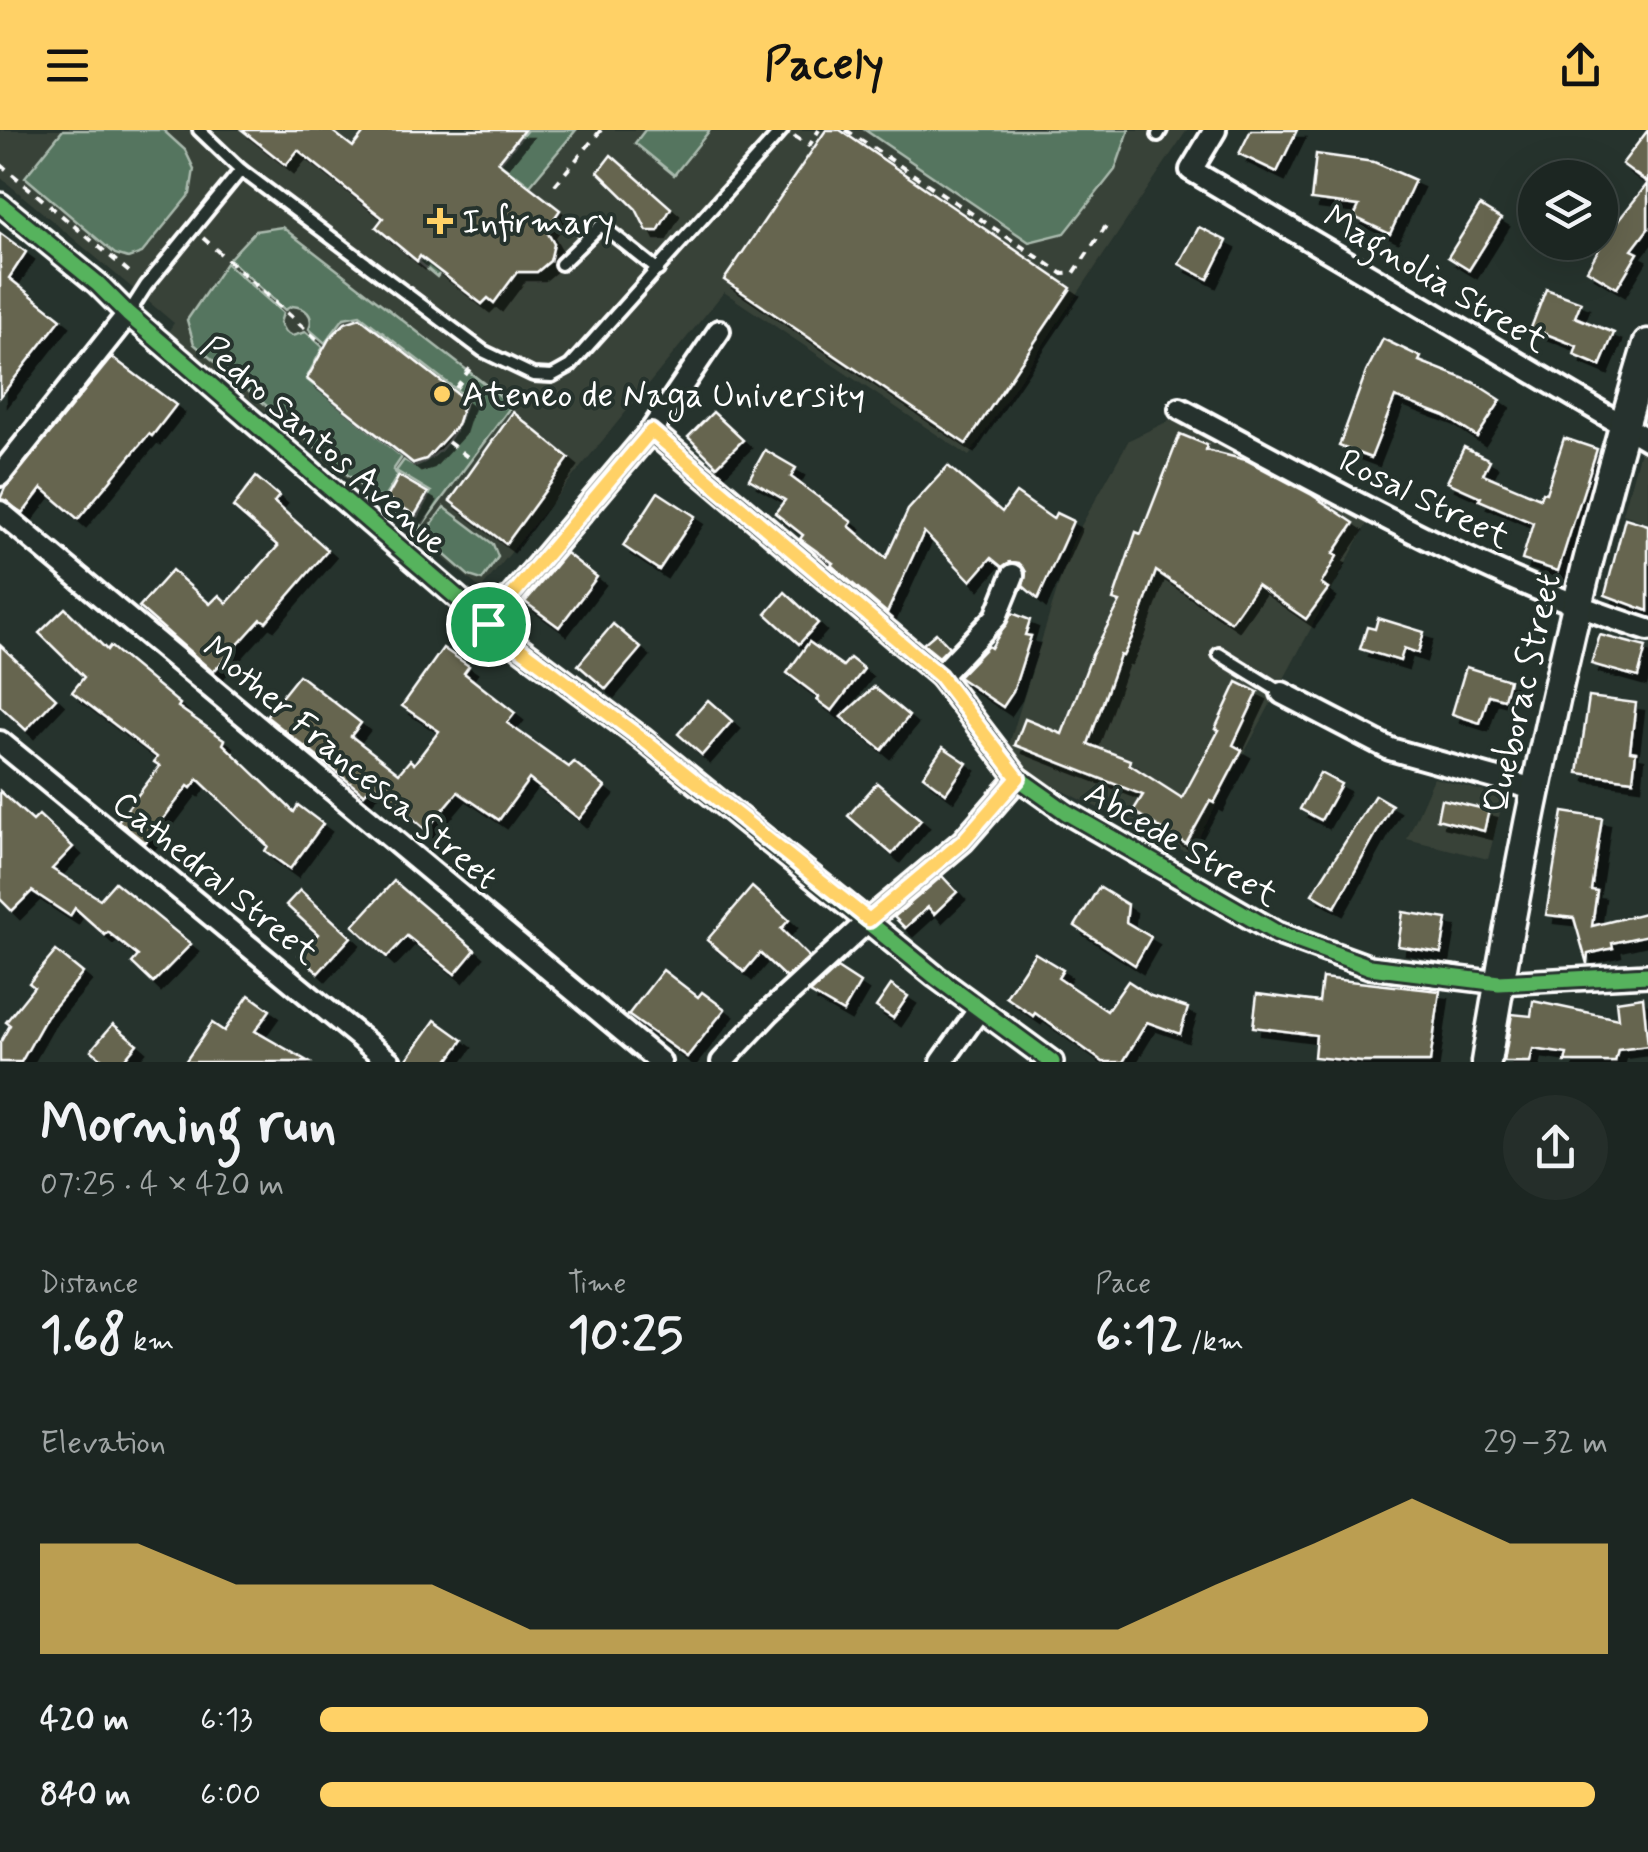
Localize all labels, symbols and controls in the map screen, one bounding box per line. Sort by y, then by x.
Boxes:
text: Pacely [764,36,884,95]
icon: menu [40,38,95,93]
icon: share [1553,38,1608,93]
map controls [1518,160,1618,260]
button: layers [1518,160,1618,260]
street label: Magnolia Street [1312,195,1556,368]
place label: Infirmary [462,200,614,246]
marker: Infirmary [427,208,453,234]
street label: Pedro Santos Avenue [190,325,457,566]
place label: Ateneo de Naga University [462,373,865,422]
marker: Ateneo de Naga University [431,383,453,405]
street label: Rosal Street [1331,439,1518,561]
street label: Queborac Street [1473,569,1573,818]
pin [446,582,531,667]
icon: arrive [461,597,516,652]
street label: Mother Francesca Street [192,626,507,901]
street label: Abcede Street [1076,771,1287,919]
street label: Cathedral Street [102,781,328,976]
text: Morning run [40,1090,337,1162]
button: share [1503,1095,1608,1200]
text: 07:25 · 4 × 420 m [40,1164,284,1206]
text: Distance [40,1266,138,1303]
text: Time [568,1266,626,1303]
text: Pace [1095,1266,1151,1303]
text: 1.68 [40,1303,126,1369]
text: 10:25 [568,1303,683,1369]
text: 6:12 [1095,1303,1183,1369]
text: km [126,1324,174,1361]
text: /km [1183,1324,1244,1361]
text: Elevation [40,1422,166,1464]
text: 29–32 m [1483,1422,1608,1464]
text: 420 m [40,1699,129,1741]
text: 6:13 [200,1699,253,1741]
text: 840 m [40,1774,131,1816]
text: 6:00 [200,1774,261,1816]

